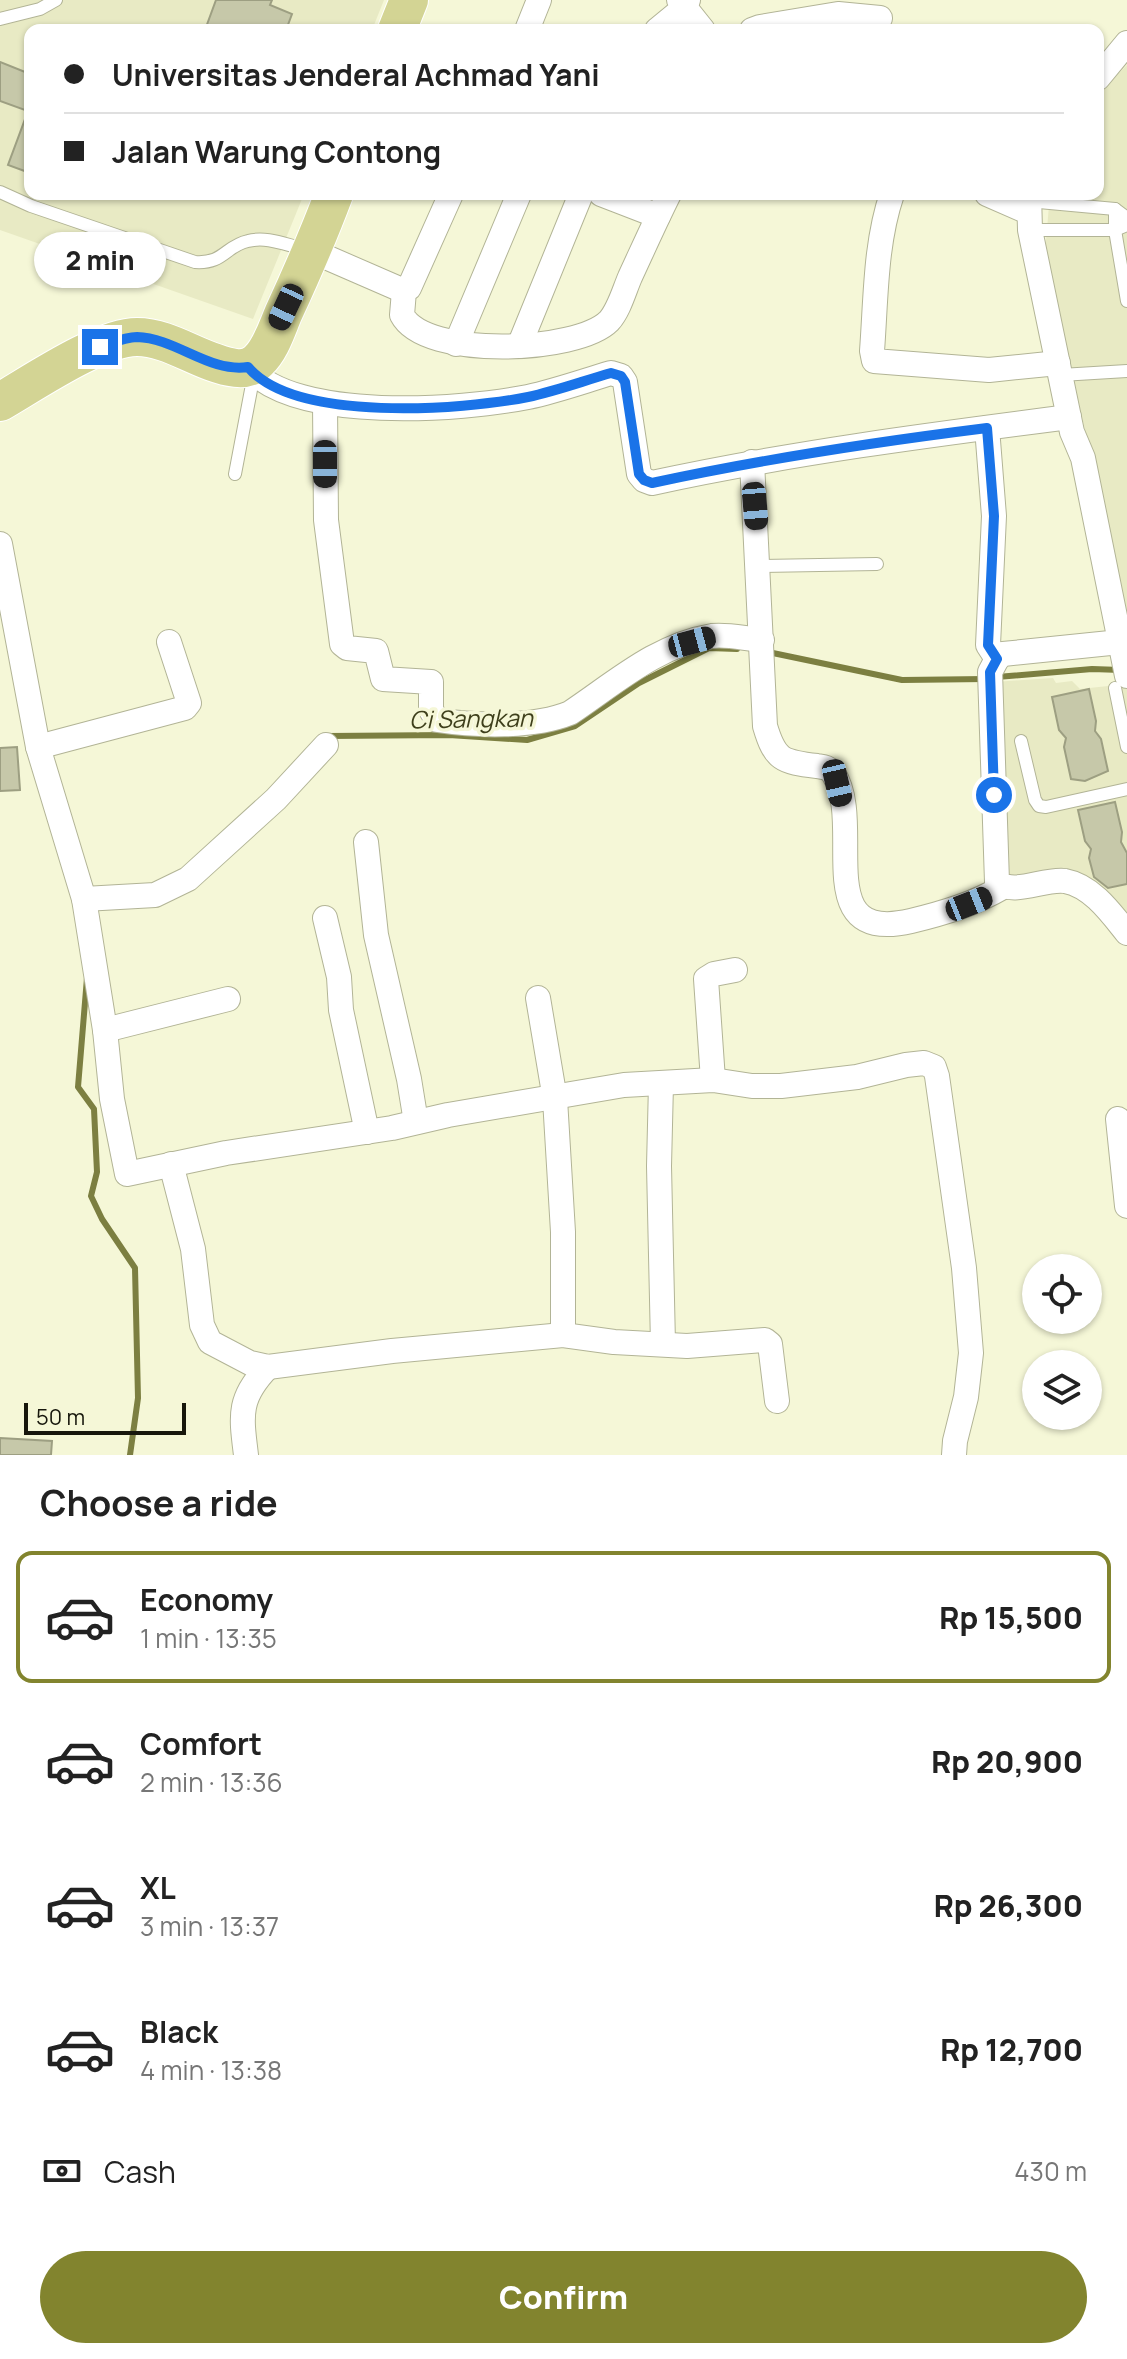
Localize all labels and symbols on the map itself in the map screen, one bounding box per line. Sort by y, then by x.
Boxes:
callout: 2 min [34,231,166,287]
car [265,280,307,334]
route end [82,329,118,365]
car [313,440,337,488]
car [741,481,769,531]
car [666,624,718,660]
water label: Ci Sangkan [409,700,534,736]
car [820,757,854,809]
route start [976,777,1012,813]
car [942,884,996,924]
scale bar [24,1399,186,1435]

